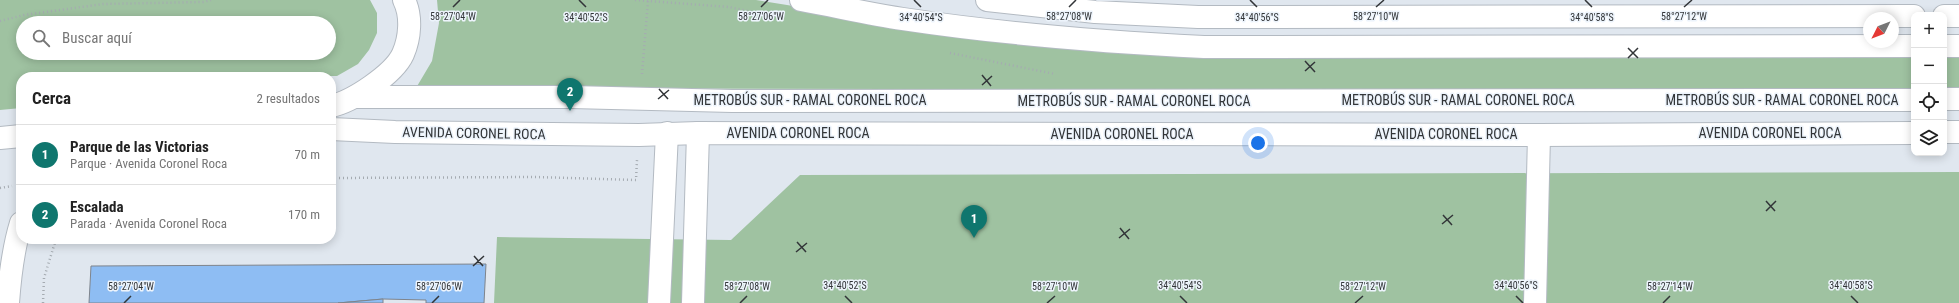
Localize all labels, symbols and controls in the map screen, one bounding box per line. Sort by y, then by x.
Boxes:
text: 58°27'04"W [430,11,476,22]
text: 58°27'06"W [738,11,784,22]
text: 58°27'08"W [1046,11,1092,22]
text: 58°27'10"W [1353,11,1399,22]
text: 58°27'12"W [1661,11,1707,22]
text: 34°40'52"S [564,12,608,23]
text: 34°40'54"S [899,12,943,23]
text: 34°40'56"S [1235,12,1279,23]
text: 34°40'58"S [1570,12,1614,23]
north arrow [1863,12,1899,48]
map controls [1911,12,1947,156]
button: + [1911,12,1947,48]
search box [16,16,336,60]
icon: search [30,27,52,49]
text: Buscar aquí [62,29,132,47]
button: − [1911,48,1947,84]
pin: 2 [557,78,583,111]
button: locate [1911,84,1947,120]
text: Cerca [32,88,71,108]
text: 2 resultados [256,91,320,106]
street label: METROBÚS SUR - RAMAL CORONEL ROCA [694,91,926,108]
street label: METROBÚS SUR - RAMAL CORONEL ROCA [1342,91,1574,108]
street label: METROBÚS SUR - RAMAL CORONEL ROCA [1666,91,1898,108]
street label: METROBÚS SUR - RAMAL CORONEL ROCA [1018,92,1250,109]
button: layers [1911,120,1947,156]
street label: AVENIDA CORONEL ROCA [402,124,546,142]
street label: AVENIDA CORONEL ROCA [726,125,870,141]
street label: AVENIDA CORONEL ROCA [1698,125,1842,141]
street label: AVENIDA CORONEL ROCA [1050,126,1194,142]
street label: AVENIDA CORONEL ROCA [1374,126,1518,142]
your location [1248,133,1268,153]
text: Parque de las Victorias [70,138,209,156]
text: 1 [42,147,48,162]
text: 70 m [294,147,320,162]
text: Parque · Avenida Coronel Roca [70,156,227,171]
text: Escalada [70,198,124,216]
pin: 1 [961,205,987,238]
text: 2 [42,207,48,222]
text: 170 m [288,207,320,222]
text: Parada · Avenida Coronel Roca [70,216,227,231]
text: 34°40'52"S [823,280,867,291]
text: 34°40'54"S [1158,280,1202,291]
text: 34°40'56"S [1494,280,1538,291]
text: 34°40'58"S [1829,280,1873,291]
text: 58°27'04"W [108,281,154,292]
text: 58°27'06"W [416,281,462,292]
text: 58°27'08"W [724,281,770,292]
text: 58°27'10"W [1032,281,1078,292]
text: 58°27'12"W [1340,281,1386,292]
text: 58°27'14"W [1647,281,1693,292]

